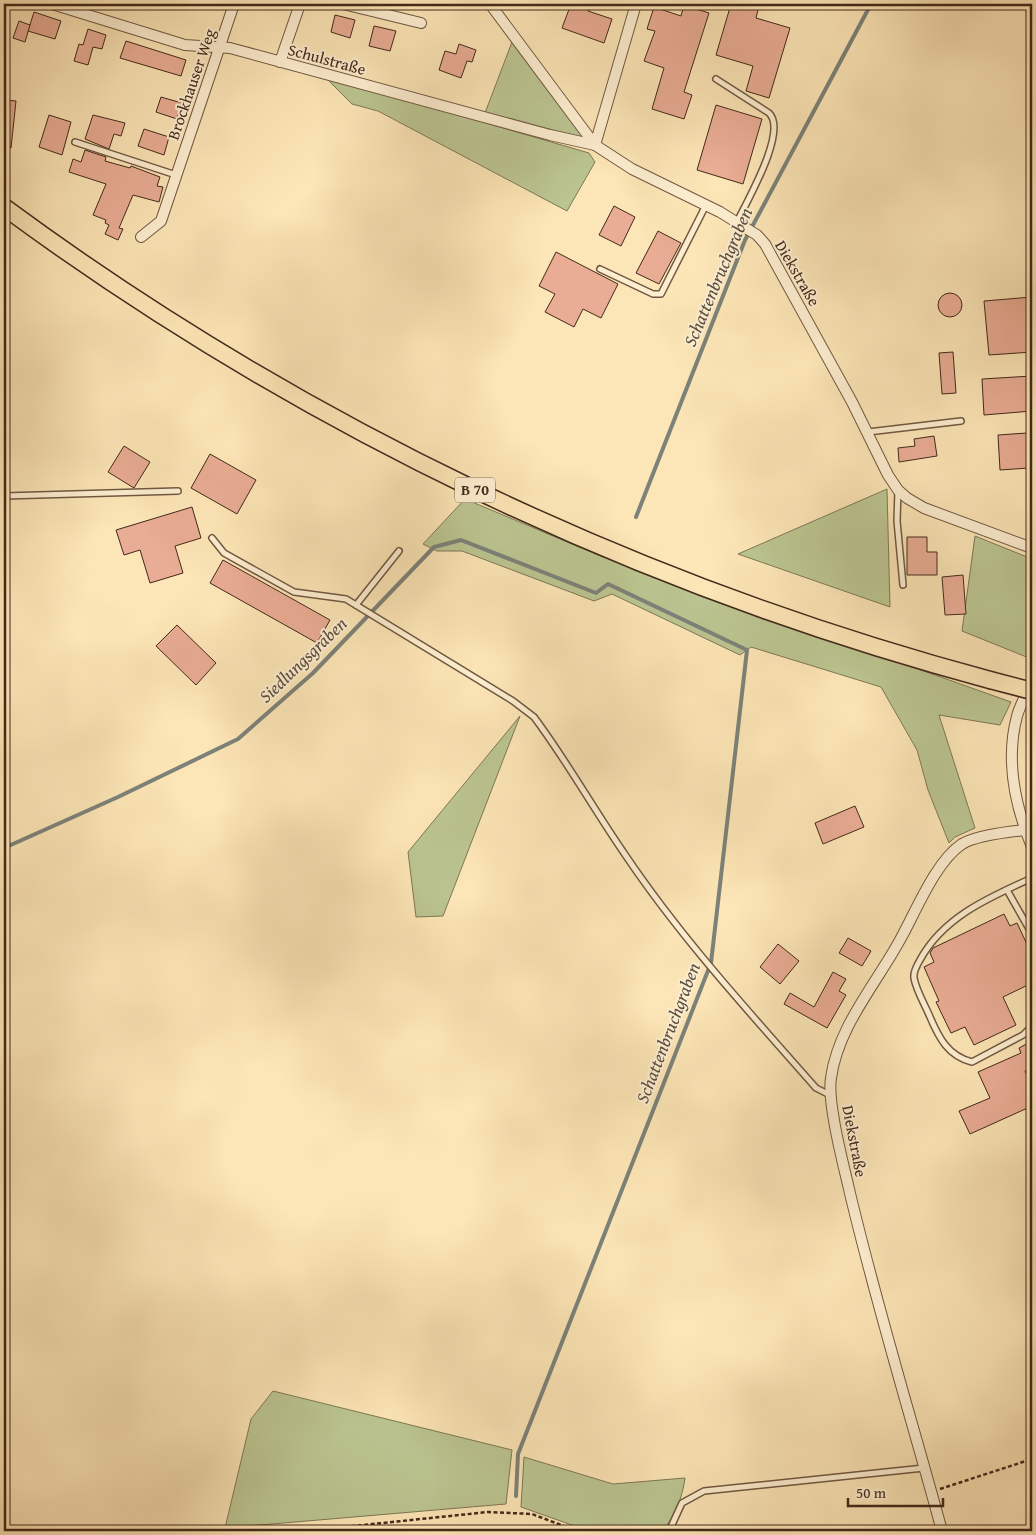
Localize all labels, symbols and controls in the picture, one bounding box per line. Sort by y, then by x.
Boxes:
street label: Brockhauser Weg [161,25,221,143]
street label: Schulstraße [285,37,369,81]
water label: Schattenbruchgraben [676,203,759,350]
street label: Diekstraße [769,236,827,310]
road number: B 70 [455,478,495,502]
water label: Siedlungsgraben [252,610,353,709]
water label: Schattenbruchgraben [628,959,707,1107]
street label: Diekstraße [836,1103,874,1179]
scale bar [848,1475,944,1507]
text: 50 m [856,1482,887,1503]

